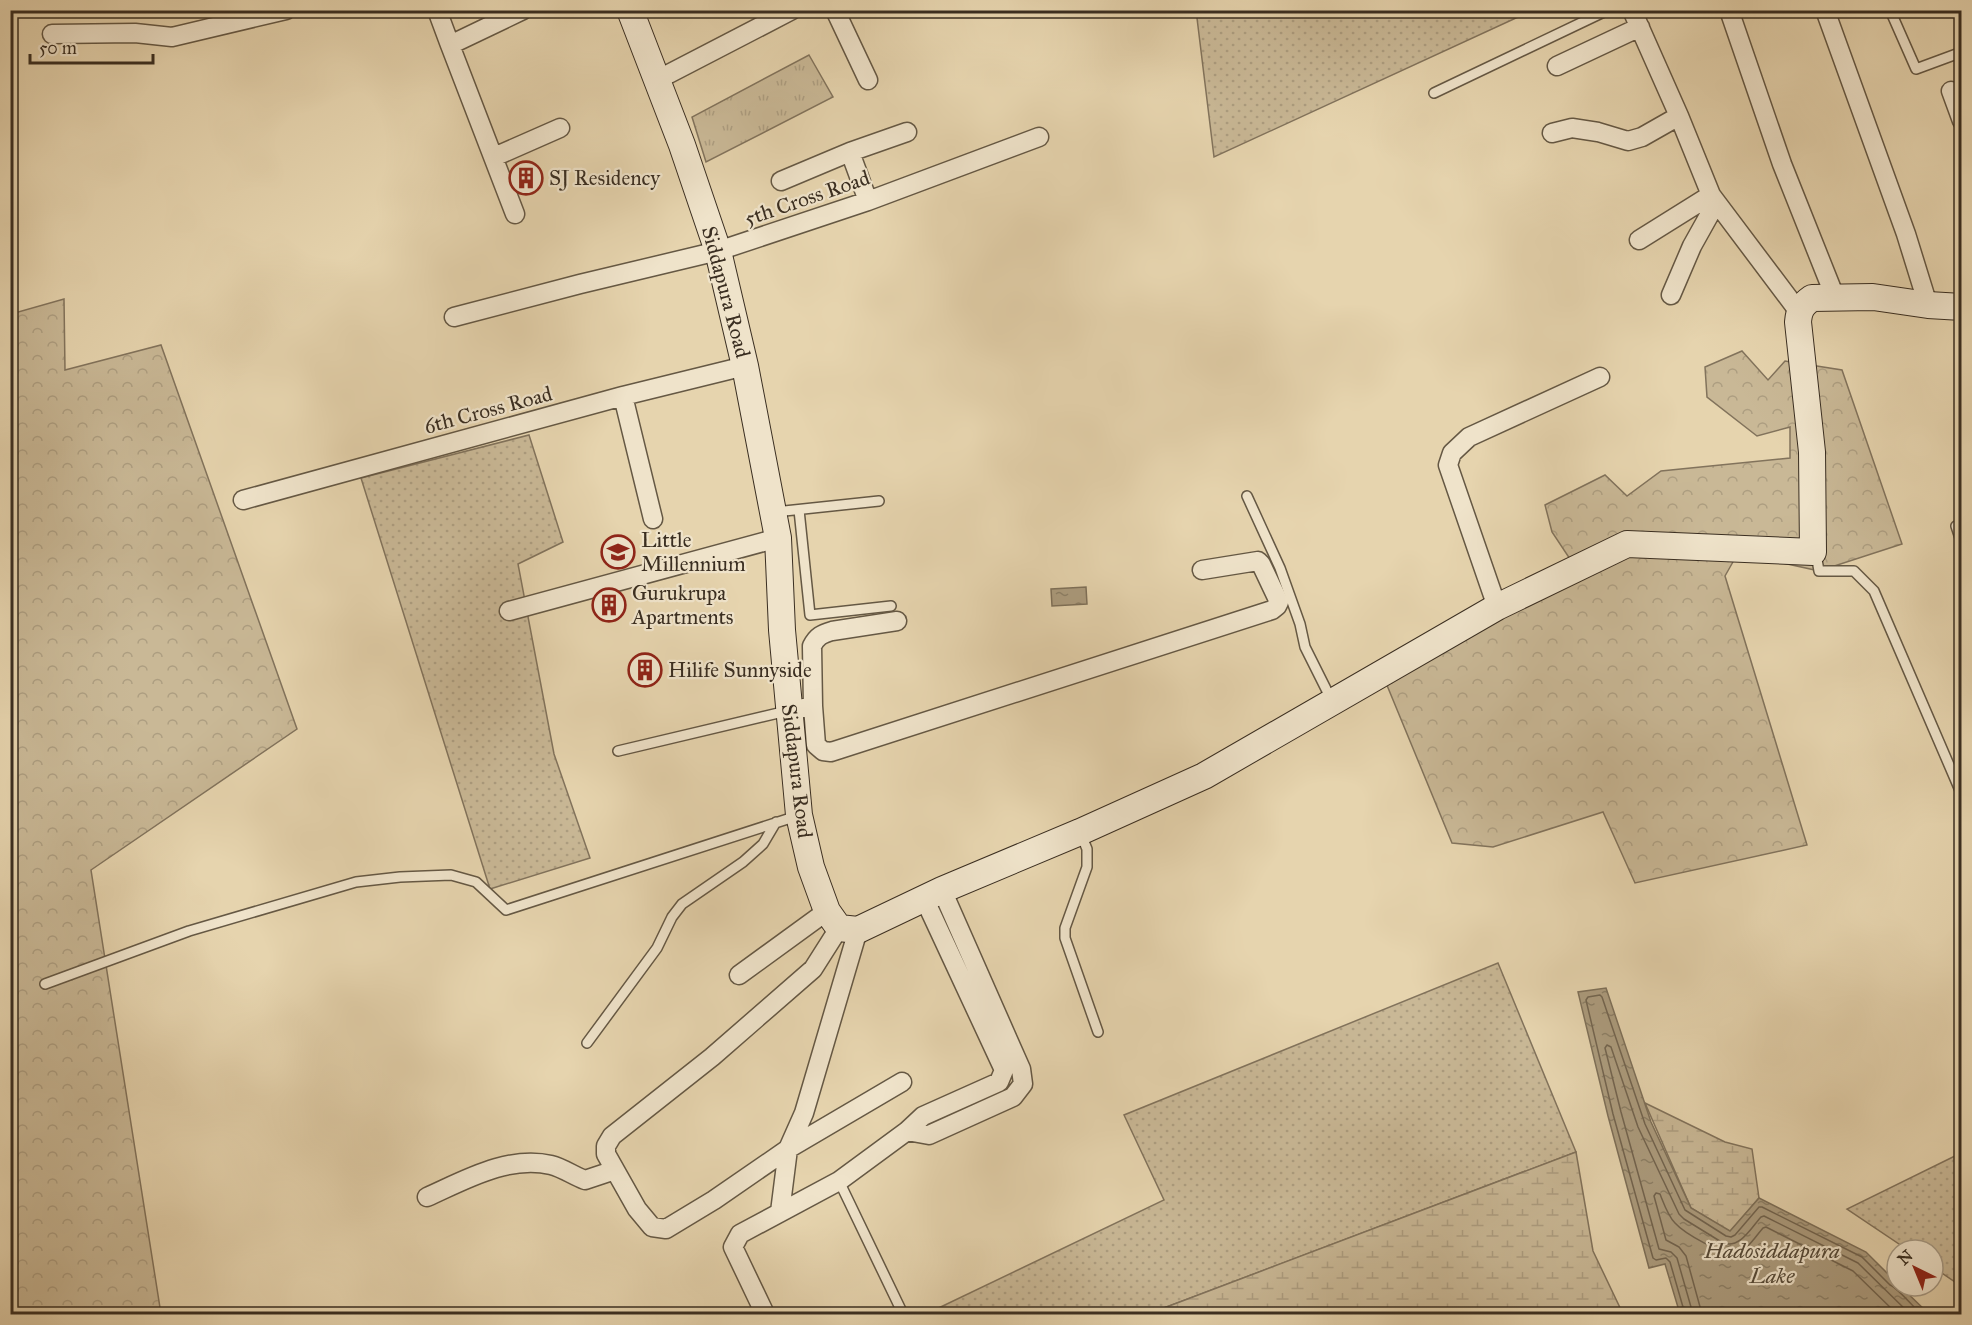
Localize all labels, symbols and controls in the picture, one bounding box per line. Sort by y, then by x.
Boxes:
scale bar [30,27,153,65]
text: 50 m [39,37,77,59]
building icon: SJ Residency [508,160,544,196]
street label: 5th Cross Road [741,164,873,232]
place label: SJ Residency [549,165,661,191]
street label: Siddapura Road [696,223,756,361]
street label: 6th Cross Road [421,380,555,440]
place label: Little Millennium [641,527,746,577]
school or university icon: Little Millennium [600,534,636,570]
place label: Gurukrupa Apartments [631,580,734,630]
building icon: Gurukrupa Apartments [591,587,627,623]
building icon: Hilife Sunnyside [627,652,663,688]
place label: Hilife Sunnyside [668,657,812,683]
street label: Siddapura Road [776,702,818,840]
water label: Hadosiddapura Lake [1703,1237,1840,1289]
north arrow [1885,1238,1945,1298]
text: N [1894,1246,1917,1269]

